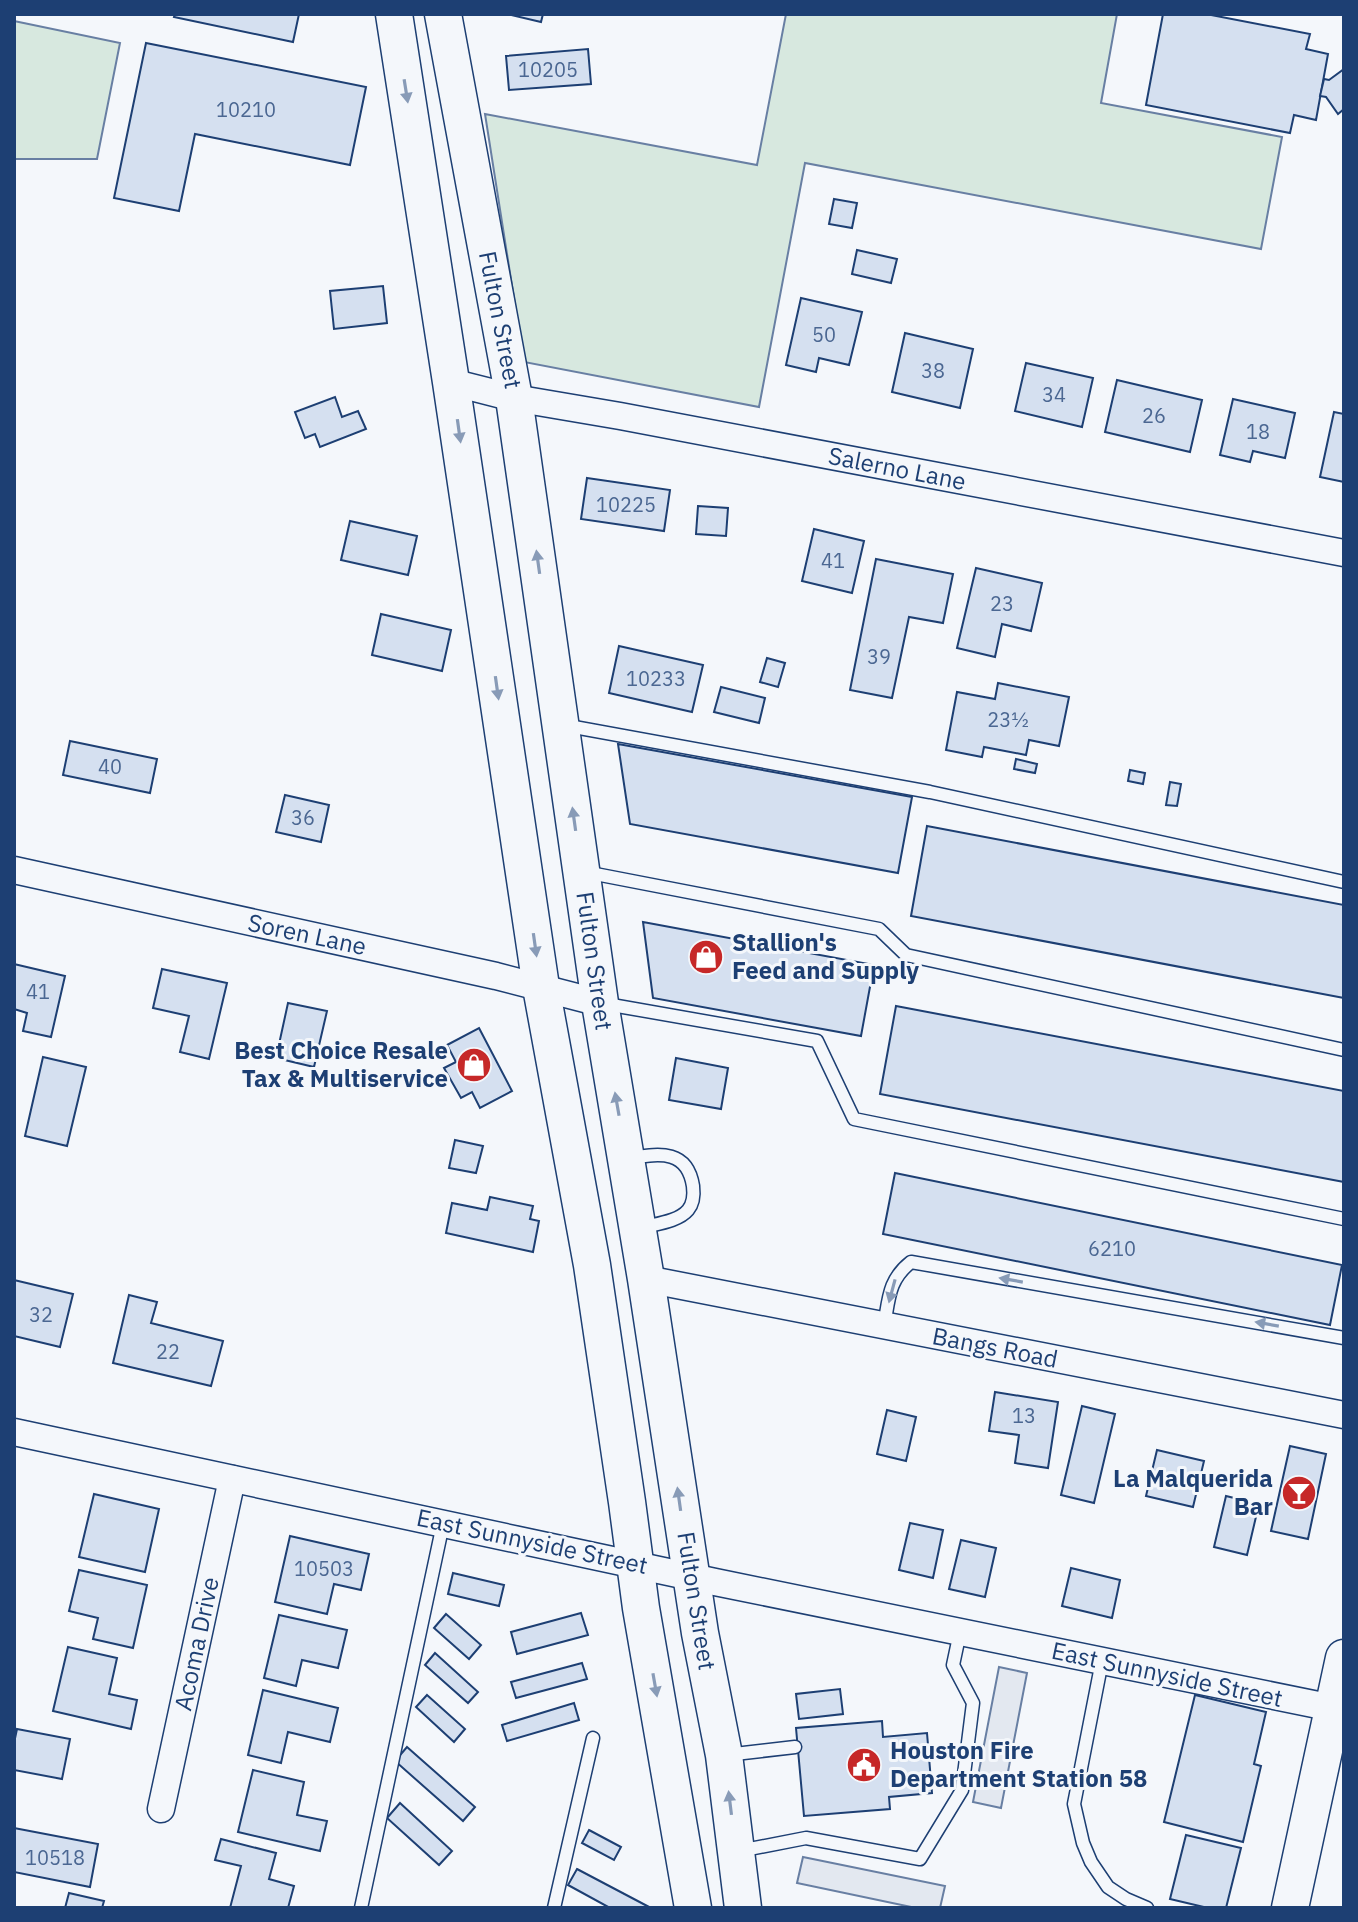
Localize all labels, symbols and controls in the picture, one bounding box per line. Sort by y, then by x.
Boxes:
house number: 10205 [518,56,578,83]
one-way arrow [400,79,413,104]
house number: 10210 [216,96,276,123]
street label: Fulton Street [472,248,530,391]
house number: 50 [812,321,836,348]
house number: 38 [921,357,945,384]
house number: 34 [1042,381,1066,408]
house number: 26 [1142,402,1166,429]
house number: 18 [1246,418,1270,445]
one-way arrow [453,419,466,444]
street label: Salerno Lane [826,439,969,497]
house number: 10225 [596,491,656,518]
house number: 41 [821,547,845,574]
one-way arrow [531,549,544,574]
house number: 23 [990,590,1014,617]
house number: 39 [867,643,891,670]
house number: 10233 [626,665,686,692]
one-way arrow [491,676,504,701]
house number: 23½ [987,706,1029,733]
house number: 40 [98,753,122,780]
house number: 36 [291,804,315,831]
one-way arrow [567,806,580,831]
street label: Fulton Street [569,889,621,1032]
street label: Soren Lane [245,906,369,962]
place label: Stallion's Feed and Supply [732,926,919,986]
one-way arrow [529,933,542,958]
shop icon: Stallion's Feed and Supply [687,938,725,976]
house number: 41 [26,978,50,1005]
place label: Best Choice Resale Tax & Multiservice [234,1034,448,1094]
shop icon: Best Choice Resale Tax & Multiservice [455,1046,493,1084]
one-way arrow [610,1091,623,1116]
house number: 6210 [1088,1235,1136,1262]
one-way arrow [998,1273,1023,1285]
one-way arrow [885,1279,897,1304]
house number: 32 [29,1301,53,1328]
one-way arrow [1254,1318,1279,1330]
street label: Bangs Road [930,1319,1061,1375]
house number: 22 [156,1338,180,1365]
house number: 13 [1012,1402,1036,1429]
place label: La Malquerida Bar [1113,1462,1273,1522]
bar icon: La Malquerida Bar [1280,1474,1318,1512]
one-way arrow [672,1486,685,1511]
street label: East Sunnyside Street [414,1501,651,1581]
street label: Fulton Street [670,1529,724,1672]
house number: 10503 [294,1555,354,1582]
street label: Acoma Drive [166,1574,226,1714]
street label: East Sunnyside Street [1049,1634,1286,1714]
one-way arrow [649,1673,662,1698]
place label: Houston Fire Department Station 58 [890,1734,1147,1794]
public building icon: Houston Fire Department Station 58 [845,1746,883,1784]
one-way arrow [723,1790,736,1815]
house number: 10518 [25,1844,85,1871]

